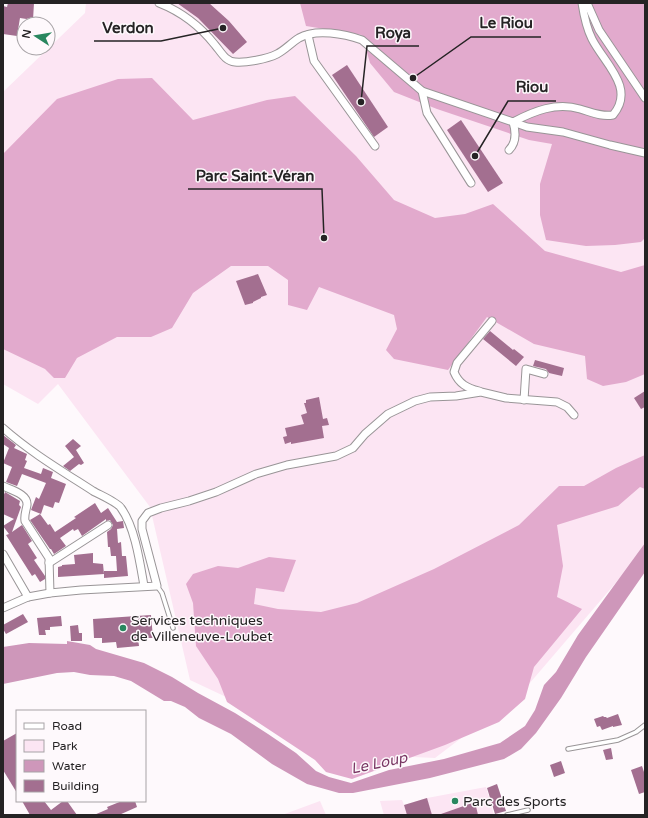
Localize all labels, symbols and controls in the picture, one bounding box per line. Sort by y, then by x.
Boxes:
callout: Le Riou [471,10,541,37]
callout: Verdon [94,14,161,41]
text: Le Riou [479,14,533,32]
north arrow [16,16,56,56]
text: Verdon [102,19,154,37]
callout: Roya [367,19,419,46]
text: Roya [375,24,411,43]
text: N [19,28,34,40]
callout: Riou [508,74,556,101]
text: Riou [516,78,548,96]
callout: Parc Saint-Véran [188,162,322,189]
text: Parc Saint-Véran [196,167,314,185]
place label: Services techniques de Villeneuve-Loubet [131,612,273,645]
marker: Services techniques de Villeneuve-Loubet [118,623,128,633]
legend [16,710,146,802]
text: Road [52,719,82,733]
text: Park [52,739,78,753]
water label: Le Loup [349,748,410,778]
text: Water [52,759,87,773]
text: Building [52,779,99,793]
place label: Parc des Sports [463,793,567,810]
marker: Parc des Sports [450,796,460,806]

